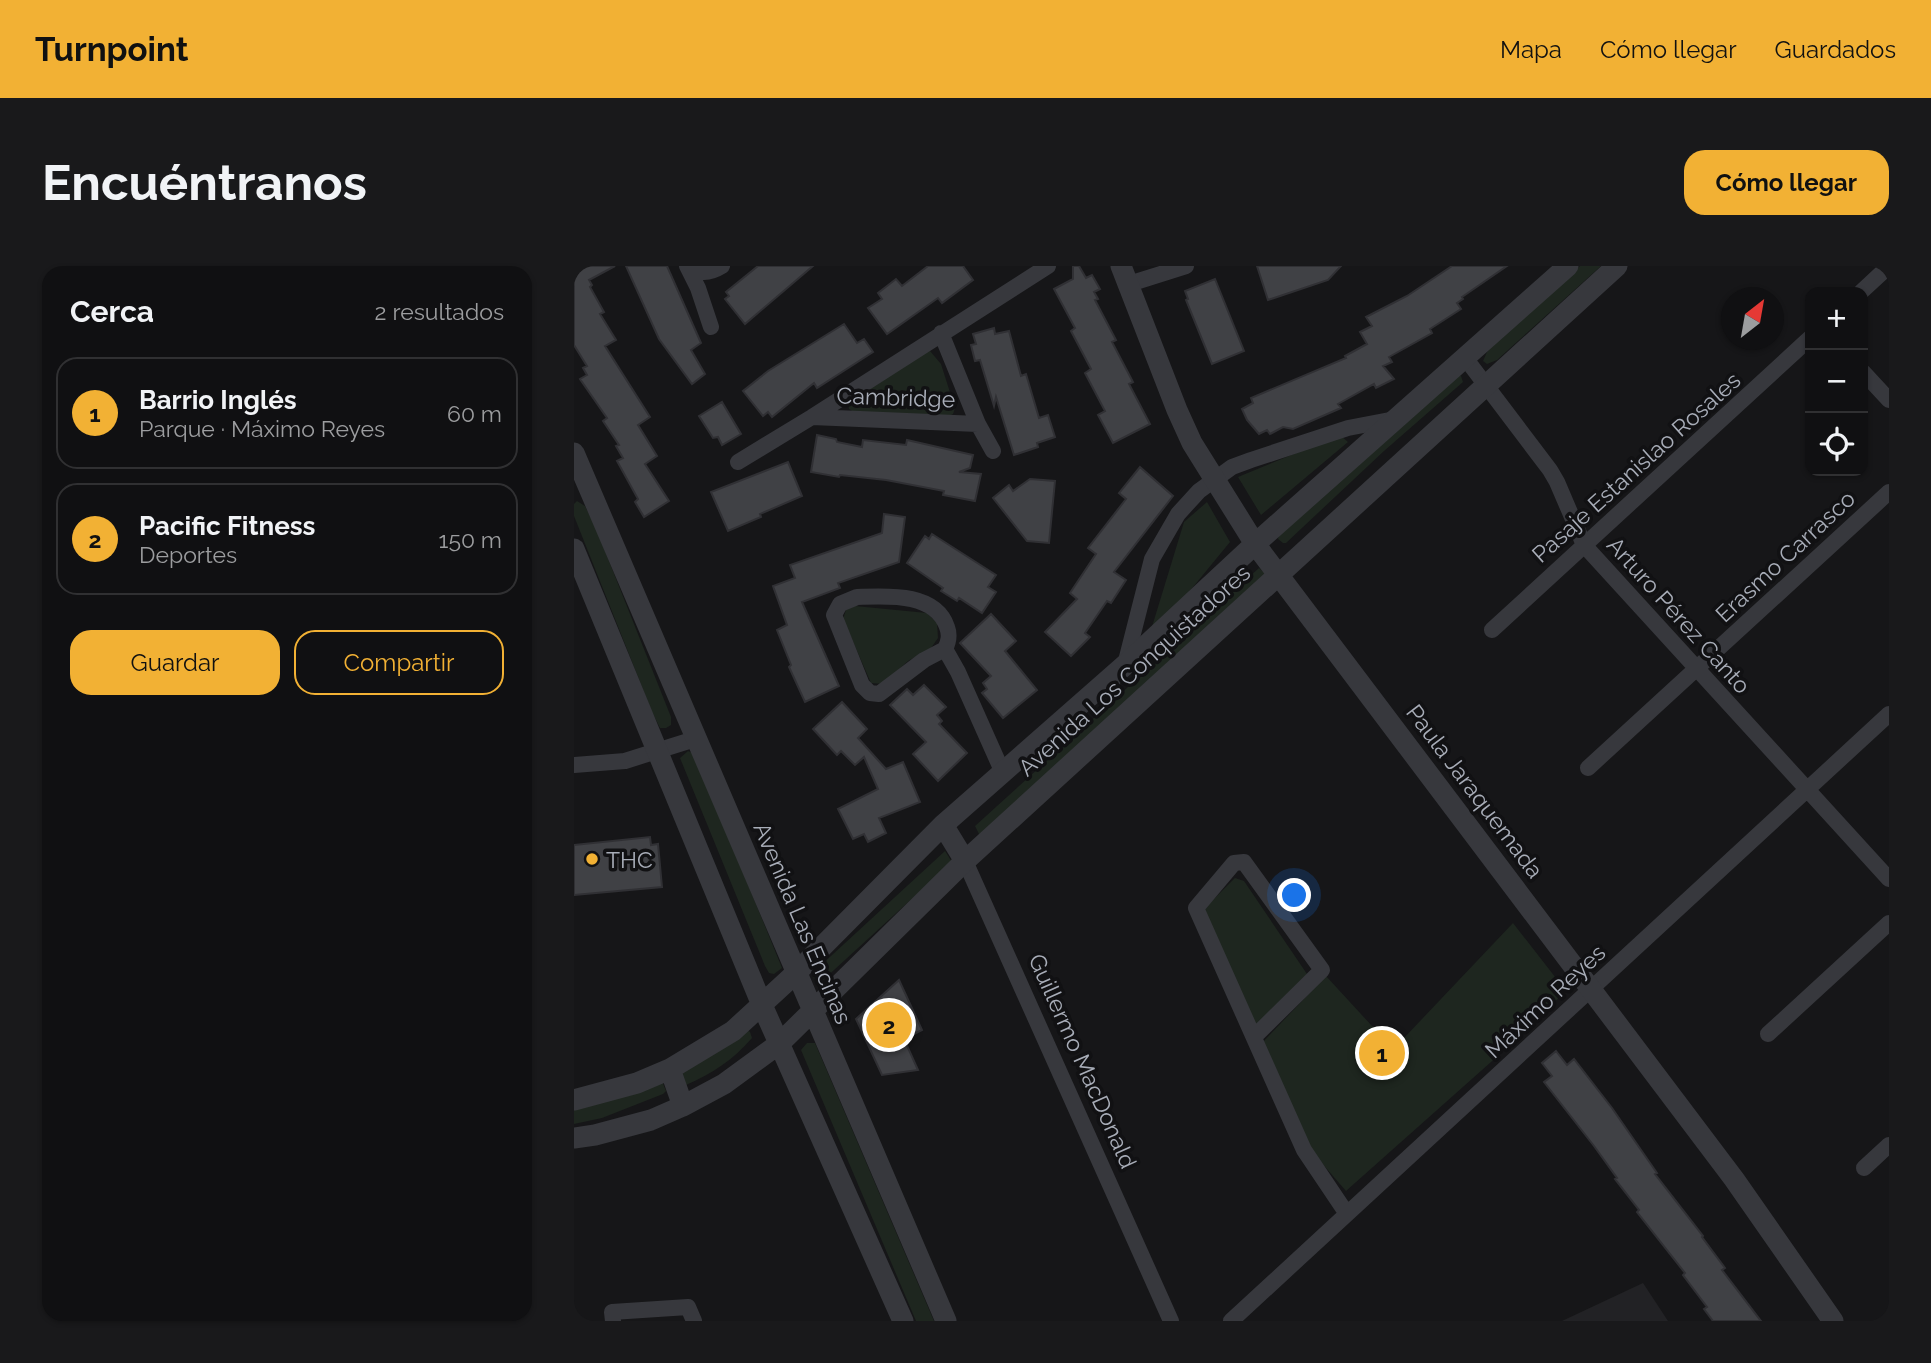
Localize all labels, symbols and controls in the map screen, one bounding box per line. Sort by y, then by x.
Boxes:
text: Turnpoint [35,30,188,69]
text: Mapa [1500,35,1562,64]
text: Cómo llegar [1600,35,1737,64]
text: Guardados [1775,35,1896,64]
button: Cómo llegar [1684,150,1889,215]
text: Encuéntranos [42,154,367,211]
north arrow [1721,287,1784,350]
map controls [1805,287,1868,476]
button: + [1805,287,1868,350]
text: Cerca [70,294,154,329]
text: 2 resultados [375,298,504,325]
button: − [1805,350,1868,413]
street label: Pasaje Estanislao Rosales [1526,366,1746,568]
street label: Cambridge [836,381,956,413]
text: Barrio Inglés [139,385,297,415]
text: 1 [89,400,101,427]
text: 60 m [447,400,502,427]
button: locate [1805,413,1868,476]
text: Parque · Máximo Reyes [139,415,385,442]
street label: Erasmo Carrasco [1710,485,1860,627]
text: Pacific Fitness [139,511,315,541]
text: 2 [89,526,101,553]
text: 150 m [439,526,502,553]
street label: Arturo Pérez Canto [1602,531,1756,699]
text: Deportes [139,541,237,568]
street label: Avenida Los Conquistadores [1013,559,1255,781]
button: Guardar [70,630,280,695]
button: Compartir [294,630,504,695]
street label: Paula Jaraquemada [1401,699,1549,883]
street label: Avenida Las Encinas [748,818,858,1028]
place label: THC [606,846,653,873]
marker: THC [584,851,600,867]
your location [1277,878,1311,912]
street label: Máximo Reyes [1479,938,1611,1064]
street label: Guillermo MacDonald [1024,950,1142,1172]
pin: 2 [866,999,912,1051]
pin: 1 [1359,1027,1405,1079]

